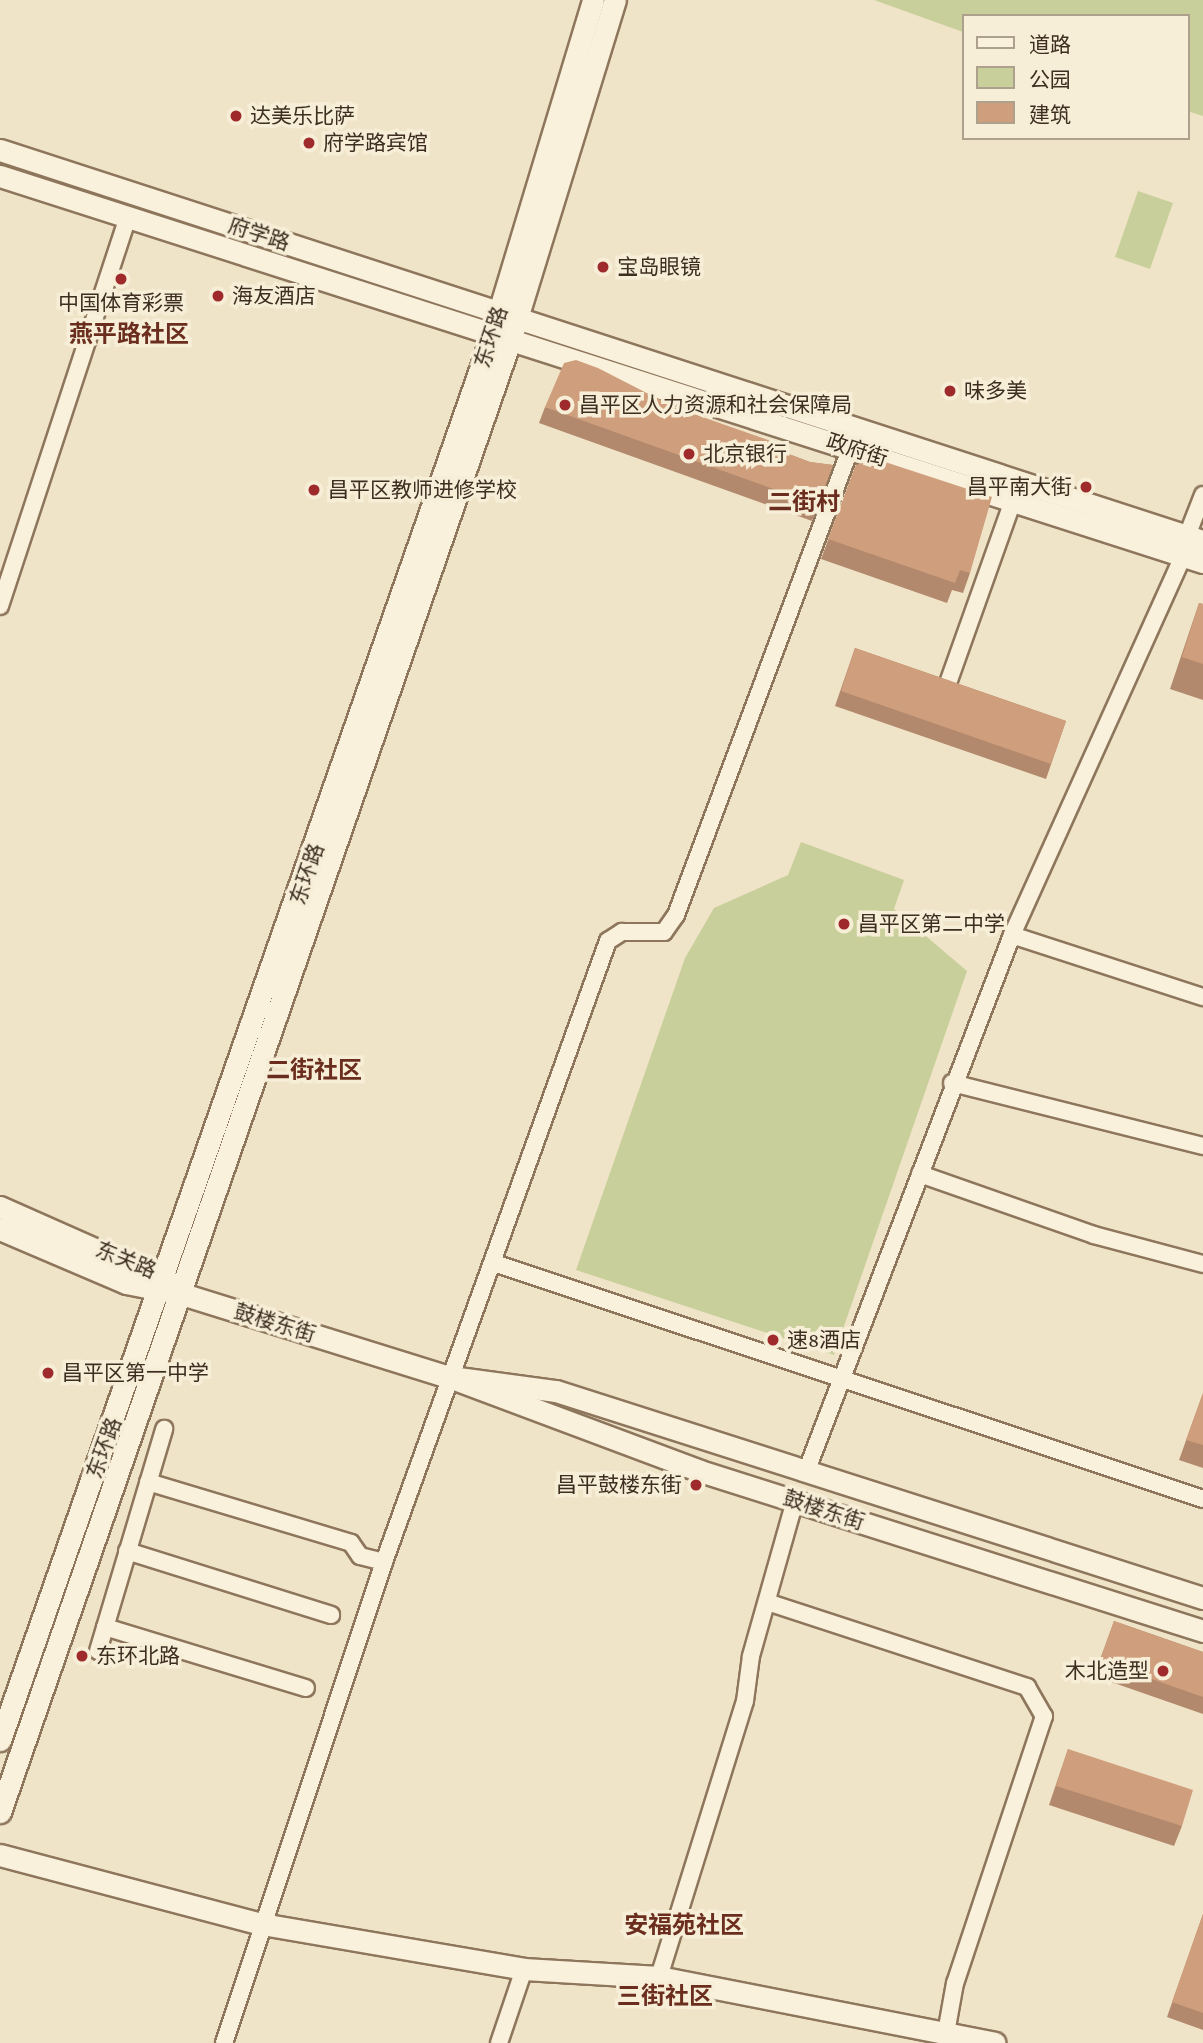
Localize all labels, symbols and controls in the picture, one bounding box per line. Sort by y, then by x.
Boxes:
legend [962,14,1189,140]
text: 道路 [1029,33,1071,57]
text: 公园 [1029,68,1071,92]
place label: 达美乐比萨 [250,103,355,129]
text: 建筑 [1029,103,1071,127]
marker: 达美乐比萨 [228,108,244,124]
place label: 府学路宾馆 [323,130,428,156]
marker: 府学路宾馆 [301,135,317,151]
street label: 府学路 [225,212,293,256]
place label: 宝岛眼镜 [617,254,701,280]
marker: 宝岛眼镜 [595,259,611,275]
marker: 中国体育彩票 [113,271,129,287]
place label: 海友酒店 [232,283,316,309]
marker: 海友酒店 [210,288,226,304]
place label: 中国体育彩票 [58,290,184,316]
street label: 东环路 [469,303,513,371]
district label: 燕平路社区 [69,320,189,348]
place label: 味多美 [964,378,1027,404]
marker: 味多美 [942,383,958,399]
place label: 昌平区人力资源和社会保障局 [579,392,852,418]
marker: 昌平区人力资源和社会保障局 [557,397,573,413]
street label: 政府街 [823,428,891,472]
place label: 北京银行 [703,441,787,467]
marker: 北京银行 [681,446,697,462]
place label: 昌平南大街 [967,474,1072,500]
place label: 昌平区教师进修学校 [328,477,517,503]
marker: 昌平南大街 [1078,479,1094,495]
marker: 昌平区教师进修学校 [306,482,322,498]
district label: 二街村 [768,488,840,516]
street label: 东环路 [285,840,329,908]
place label: 昌平区第二中学 [858,911,1005,937]
marker: 昌平区第二中学 [836,916,852,932]
district label: 二街社区 [266,1056,362,1084]
street label: 东关路 [92,1237,160,1283]
street label: 鼓楼东街 [231,1299,319,1347]
place label: 速8酒店 [787,1327,861,1353]
marker: 速8酒店 [765,1332,781,1348]
place label: 昌平区第一中学 [62,1360,209,1386]
marker: 昌平区第一中学 [40,1365,56,1381]
street label: 东环路 [81,1414,127,1482]
place label: 昌平鼓楼东街 [556,1472,682,1498]
marker: 昌平鼓楼东街 [688,1477,704,1493]
street label: 鼓楼东街 [780,1485,868,1535]
place label: 东环北路 [96,1643,180,1669]
marker: 东环北路 [74,1648,90,1664]
place label: 木北造型 [1065,1658,1149,1684]
marker: 木北造型 [1155,1663,1171,1679]
district label: 安福苑社区 [624,1911,744,1939]
district label: 三街社区 [617,1982,713,2010]

